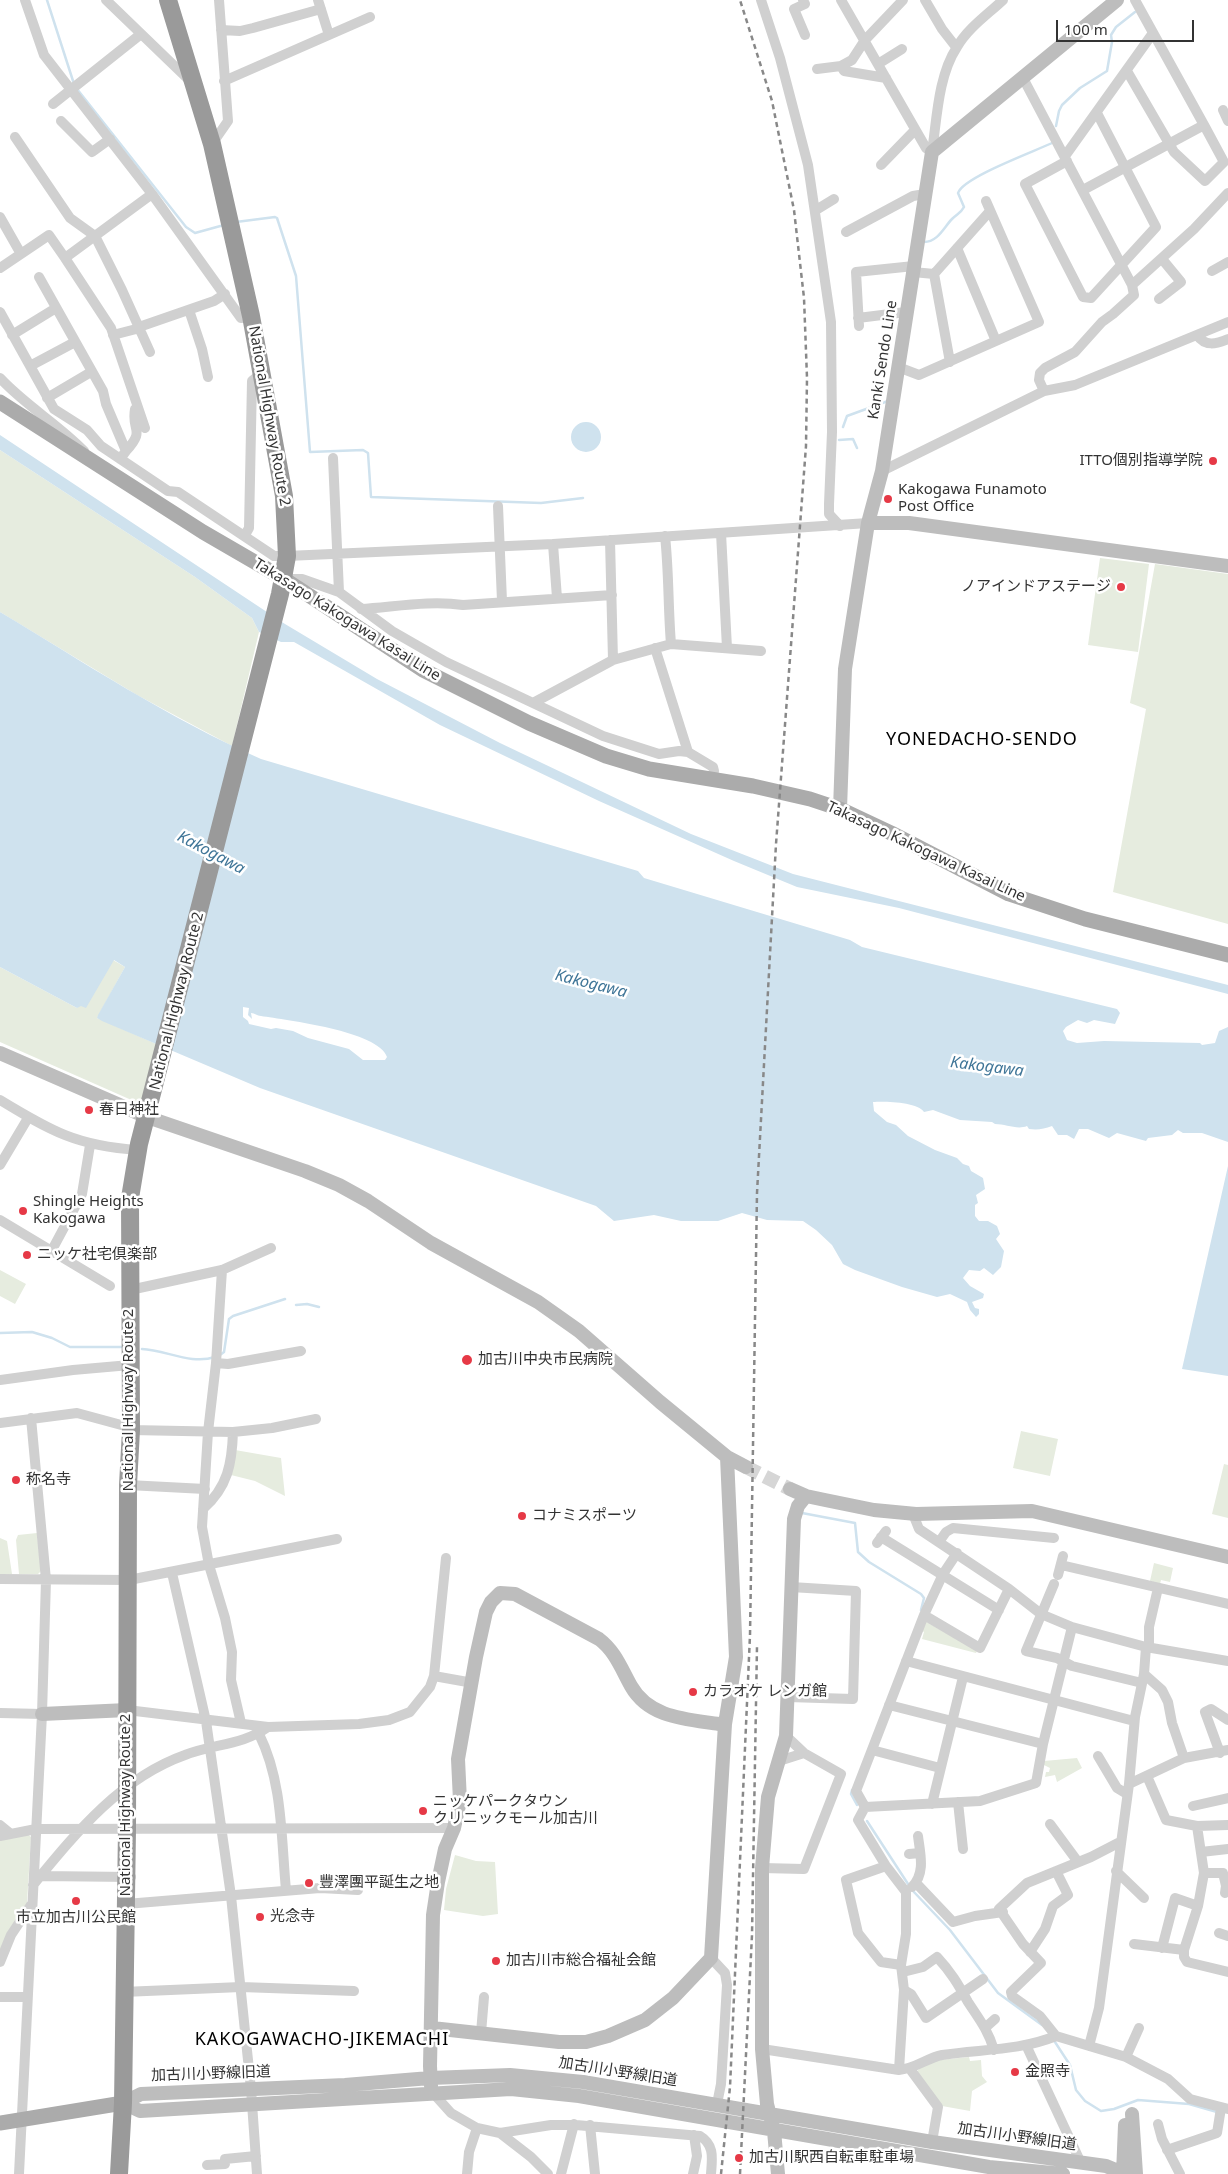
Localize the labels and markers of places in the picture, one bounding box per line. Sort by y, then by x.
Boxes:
place label: ITTO個別指導学院 [1080,452,1203,470]
marker: ITTO個別指導学院 [1207,455,1219,467]
place label: Kakogawa Funamoto Post Office [898,481,1047,516]
marker: Kakogawa Funamoto Post Office [882,493,894,505]
place label: ノアインドアステージ [961,578,1111,596]
marker: ノアインドアステージ [1115,581,1127,593]
place label: 春日神社 [99,1101,159,1119]
marker: 春日神社 [83,1104,95,1116]
place label: Shingle Heights Kakogawa [33,1193,144,1228]
marker: Shingle Heights Kakogawa [17,1205,29,1217]
place label: ニッケ社宅倶楽部 [37,1246,157,1264]
marker: ニッケ社宅倶楽部 [21,1249,33,1261]
place label: 加古川中央市民病院 [478,1351,613,1369]
marker: 加古川中央市民病院 [460,1353,474,1367]
place label: 称名寺 [26,1471,71,1489]
marker: 称名寺 [10,1474,22,1486]
place label: コナミスポーツ [532,1507,637,1525]
marker: コナミスポーツ [516,1510,528,1522]
place label: カラオケ レンガ館 [703,1683,827,1701]
marker: カラオケ レンガ館 [687,1686,699,1698]
place label: ニッケパークタウン クリニックモール加古川 [433,1793,598,1828]
marker: ニッケパークタウン クリニックモール加古川 [417,1805,429,1817]
place label: 豐澤團平誕生之地 [319,1874,439,1892]
marker: 豐澤團平誕生之地 [303,1877,315,1889]
marker: 市立加古川公民館 [70,1895,82,1907]
place label: 光念寺 [270,1908,315,1926]
place label: 市立加古川公民館 [16,1909,136,1927]
marker: 光念寺 [254,1911,266,1923]
place label: 加古川市総合福祉会館 [506,1952,656,1970]
marker: 加古川市総合福祉会館 [490,1955,502,1967]
place label: 金照寺 [1025,2063,1070,2081]
marker: 金照寺 [1009,2066,1021,2078]
place label: 加古川駅西自転車駐車場 [749,2149,914,2167]
marker: 加古川駅西自転車駐車場 [733,2152,745,2164]

